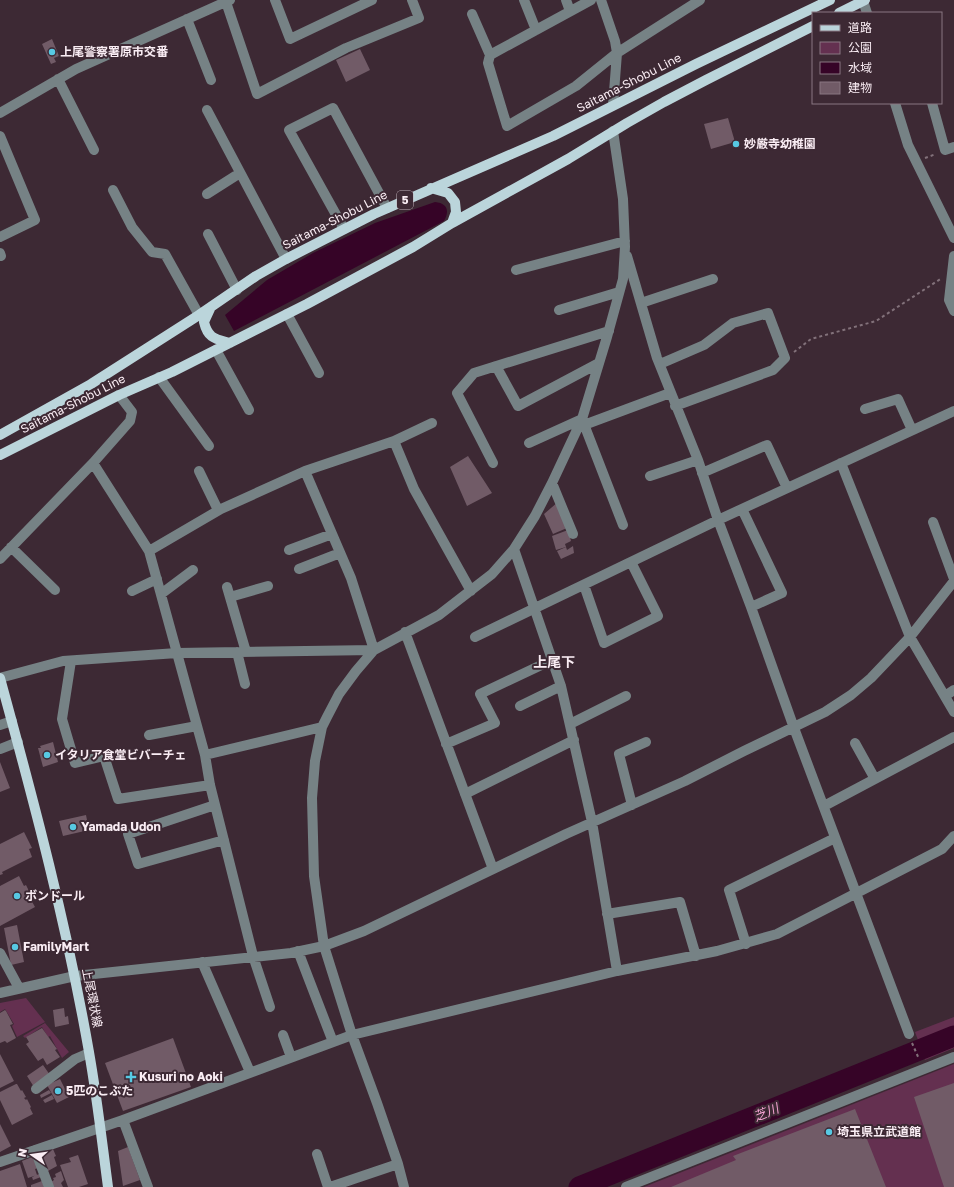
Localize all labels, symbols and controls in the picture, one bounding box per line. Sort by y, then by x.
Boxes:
legend [812,12,942,104]
text: 道路 [848,20,872,35]
text: 公園 [848,40,872,55]
place label: 上尾警察署原市交番 [60,44,169,59]
marker: 上尾警察署原市交番 [47,47,57,57]
street label: Saitama-Shobu Line [574,50,684,115]
text: 水域 [848,60,872,75]
text: 建物 [848,80,872,95]
place label: 妙厳寺幼稚園 [744,136,816,151]
marker: 妙厳寺幼稚園 [731,139,741,149]
street label: Saitama-Shobu Line [280,187,390,252]
road number: 5 [397,191,413,209]
street label: Saitama-Shobu Line [18,371,128,436]
district label: 上尾下 [533,653,575,670]
place label: イタリア食堂ビバーチェ [55,747,187,762]
marker: イタリア食堂ビバーチェ [42,750,52,760]
place label: Yamada Udon [81,819,161,834]
marker: Yamada Udon [68,822,78,832]
place label: ボンドール [25,888,85,903]
marker: ボンドール [12,891,22,901]
place label: FamilyMart [23,939,89,954]
marker: FamilyMart [10,942,20,952]
street label: 上尾環状線 [79,967,106,1029]
place label: Kusuri no Aoki [139,1069,223,1084]
marker: Kusuri no Aoki [126,1072,136,1082]
place label: 5匹のこぶた [66,1083,133,1098]
marker: 5匹のこぶた [53,1086,63,1096]
water label: 芝川 [751,1099,783,1124]
place label: 埼玉県立武道館 [837,1124,921,1139]
marker: 埼玉県立武道館 [824,1127,834,1137]
north arrow [12,1135,52,1175]
text: N [14,1147,29,1158]

